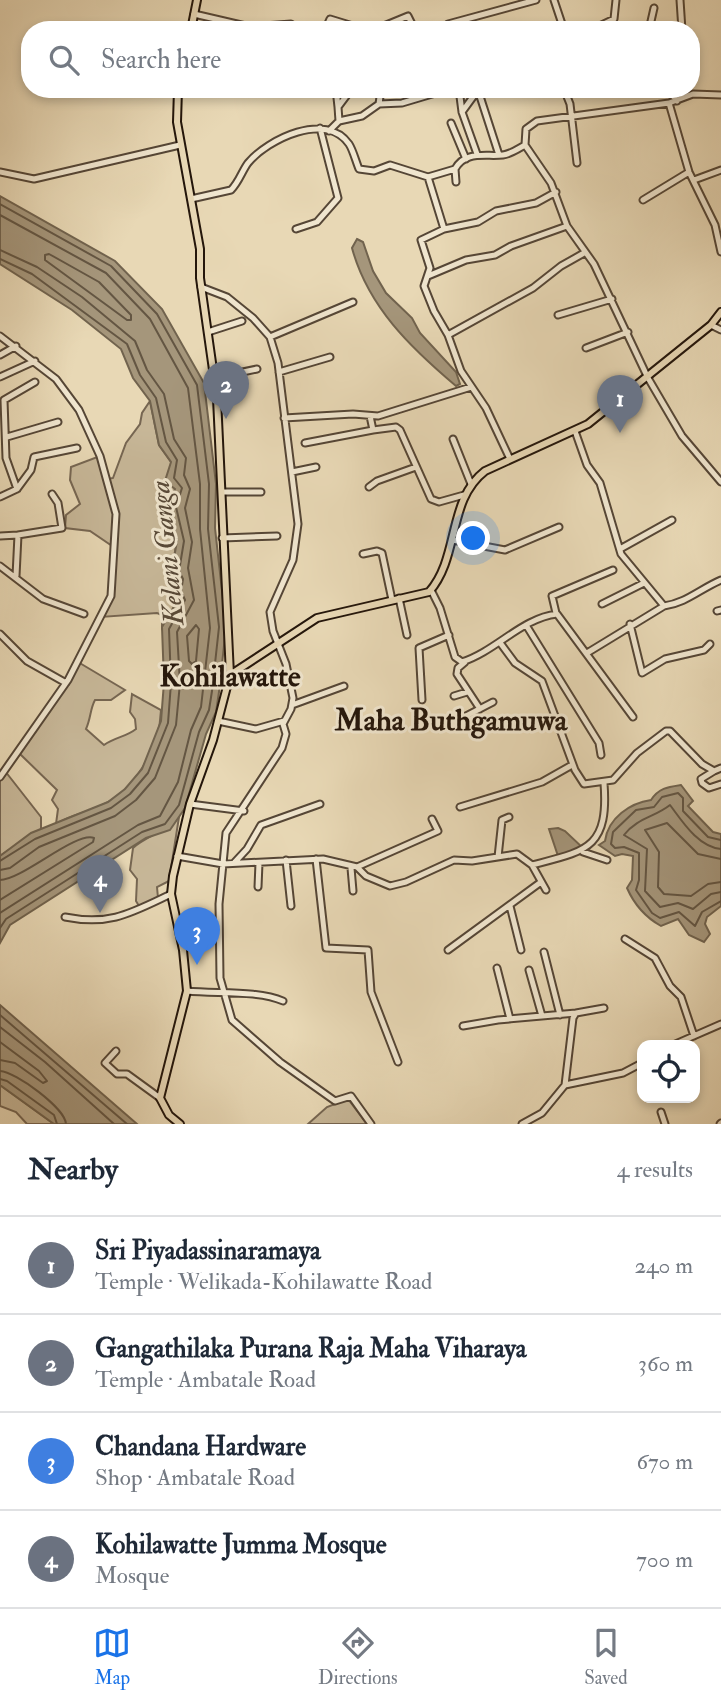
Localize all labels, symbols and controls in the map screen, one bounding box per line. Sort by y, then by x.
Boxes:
search box [21,21,700,98]
icon: search [45,41,83,79]
text: Search here [101,44,221,76]
pin: 2 [203,361,249,419]
pin: 1 [597,375,643,433]
water label: Kelani Ganga [142,479,193,629]
your location [456,521,490,555]
district label: Kohilawatte [160,658,301,695]
district label: Maha Buthgamuwa [334,702,569,739]
pin: 4 [77,855,123,913]
pin: 3 [174,907,220,965]
map controls [637,1040,700,1103]
button: locate [637,1040,700,1103]
text: Nearby [28,1151,118,1188]
text: 4 results [617,1155,693,1184]
text: Sri Piyadassinaramaya [95,1235,321,1267]
text: 1 [47,1251,55,1280]
text: 240 m [634,1251,693,1280]
text: Temple · Welikada-Kohilawatte Road [95,1267,432,1296]
text: Gangathilaka Purana Raja Maha Viharaya [95,1333,526,1365]
text: 2 [45,1349,57,1378]
text: 360 m [638,1349,693,1378]
text: Temple · Ambatale Road [95,1365,316,1394]
text: Chandana Hardware [95,1431,306,1463]
text: 3 [47,1447,55,1476]
text: 670 m [636,1447,693,1476]
text: Shop · Ambatale Road [95,1463,295,1492]
text: Kohilawatte Jumma Mosque [95,1529,387,1561]
text: 4 [45,1545,57,1574]
text: 700 m [636,1545,693,1574]
text: Mosque [95,1561,169,1590]
tab: Map [93,1624,131,1690]
tab: Directions [318,1624,398,1690]
tab: Saved [584,1624,628,1690]

